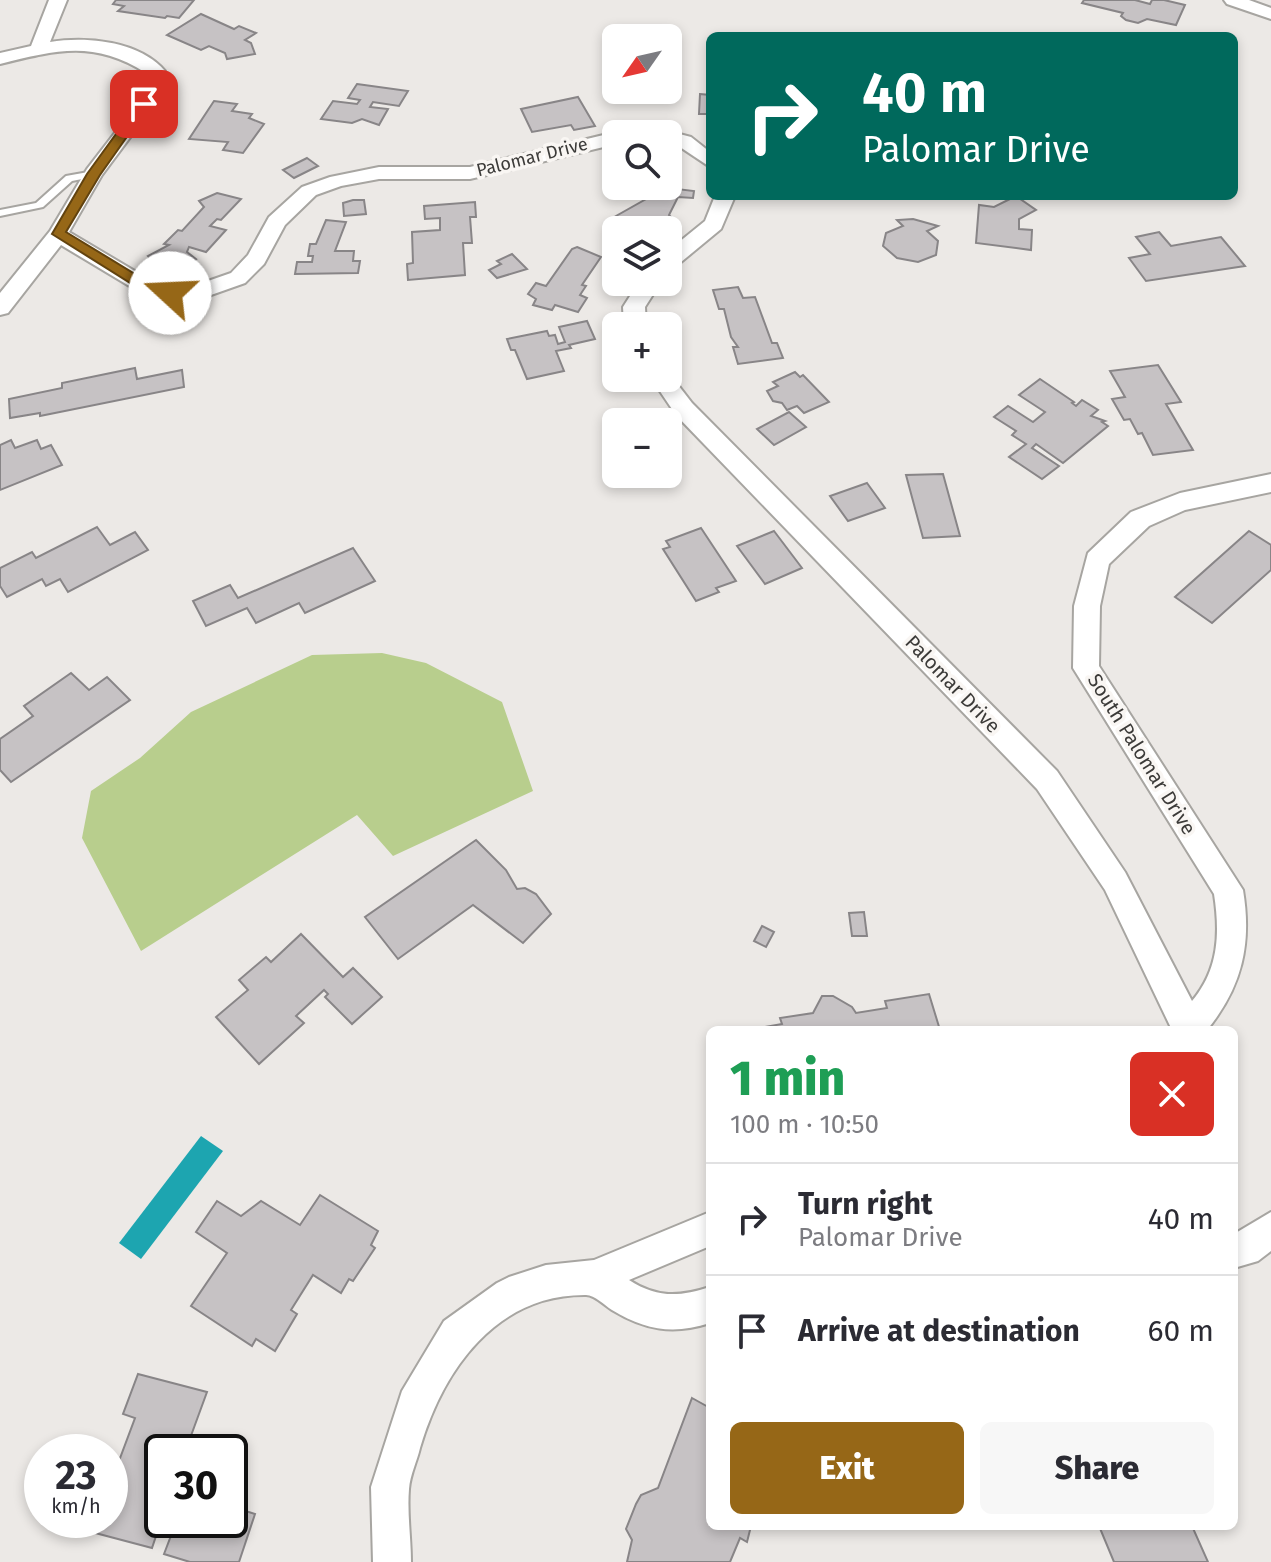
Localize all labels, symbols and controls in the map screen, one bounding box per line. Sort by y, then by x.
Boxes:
north arrow [602,24,682,104]
map controls [602,24,682,488]
text: 40 m [862,60,987,127]
icon: right [730,64,834,168]
pin [110,70,178,138]
icon: arrive [122,82,166,126]
button: search [602,120,682,200]
text: Palomar Drive [862,128,1090,172]
street label: Palomar Drive [474,133,590,181]
button: layers [602,216,682,296]
position arrow [128,251,212,335]
button: + [602,312,682,392]
button: − [602,408,682,488]
street label: Palomar Drive [900,630,1006,738]
street label: South Palomar Drive [1083,669,1201,839]
text: 1 min [730,1050,845,1108]
button: close [1130,1052,1214,1136]
text: 100 m · 10:50 [730,1109,879,1140]
text: Turn right [798,1186,933,1222]
icon: right [730,1197,774,1241]
text: 40 m [1148,1201,1214,1237]
text: Palomar Drive [798,1222,963,1253]
icon: arrive [730,1309,774,1353]
text: Arrive at destination [798,1313,1080,1349]
text: 60 m [1148,1313,1214,1349]
button: Exit [730,1422,964,1514]
button: Share [980,1422,1214,1514]
speed limit sign: 30 [144,1434,248,1538]
text: 23 [55,1452,97,1500]
text: km/h [51,1494,101,1518]

